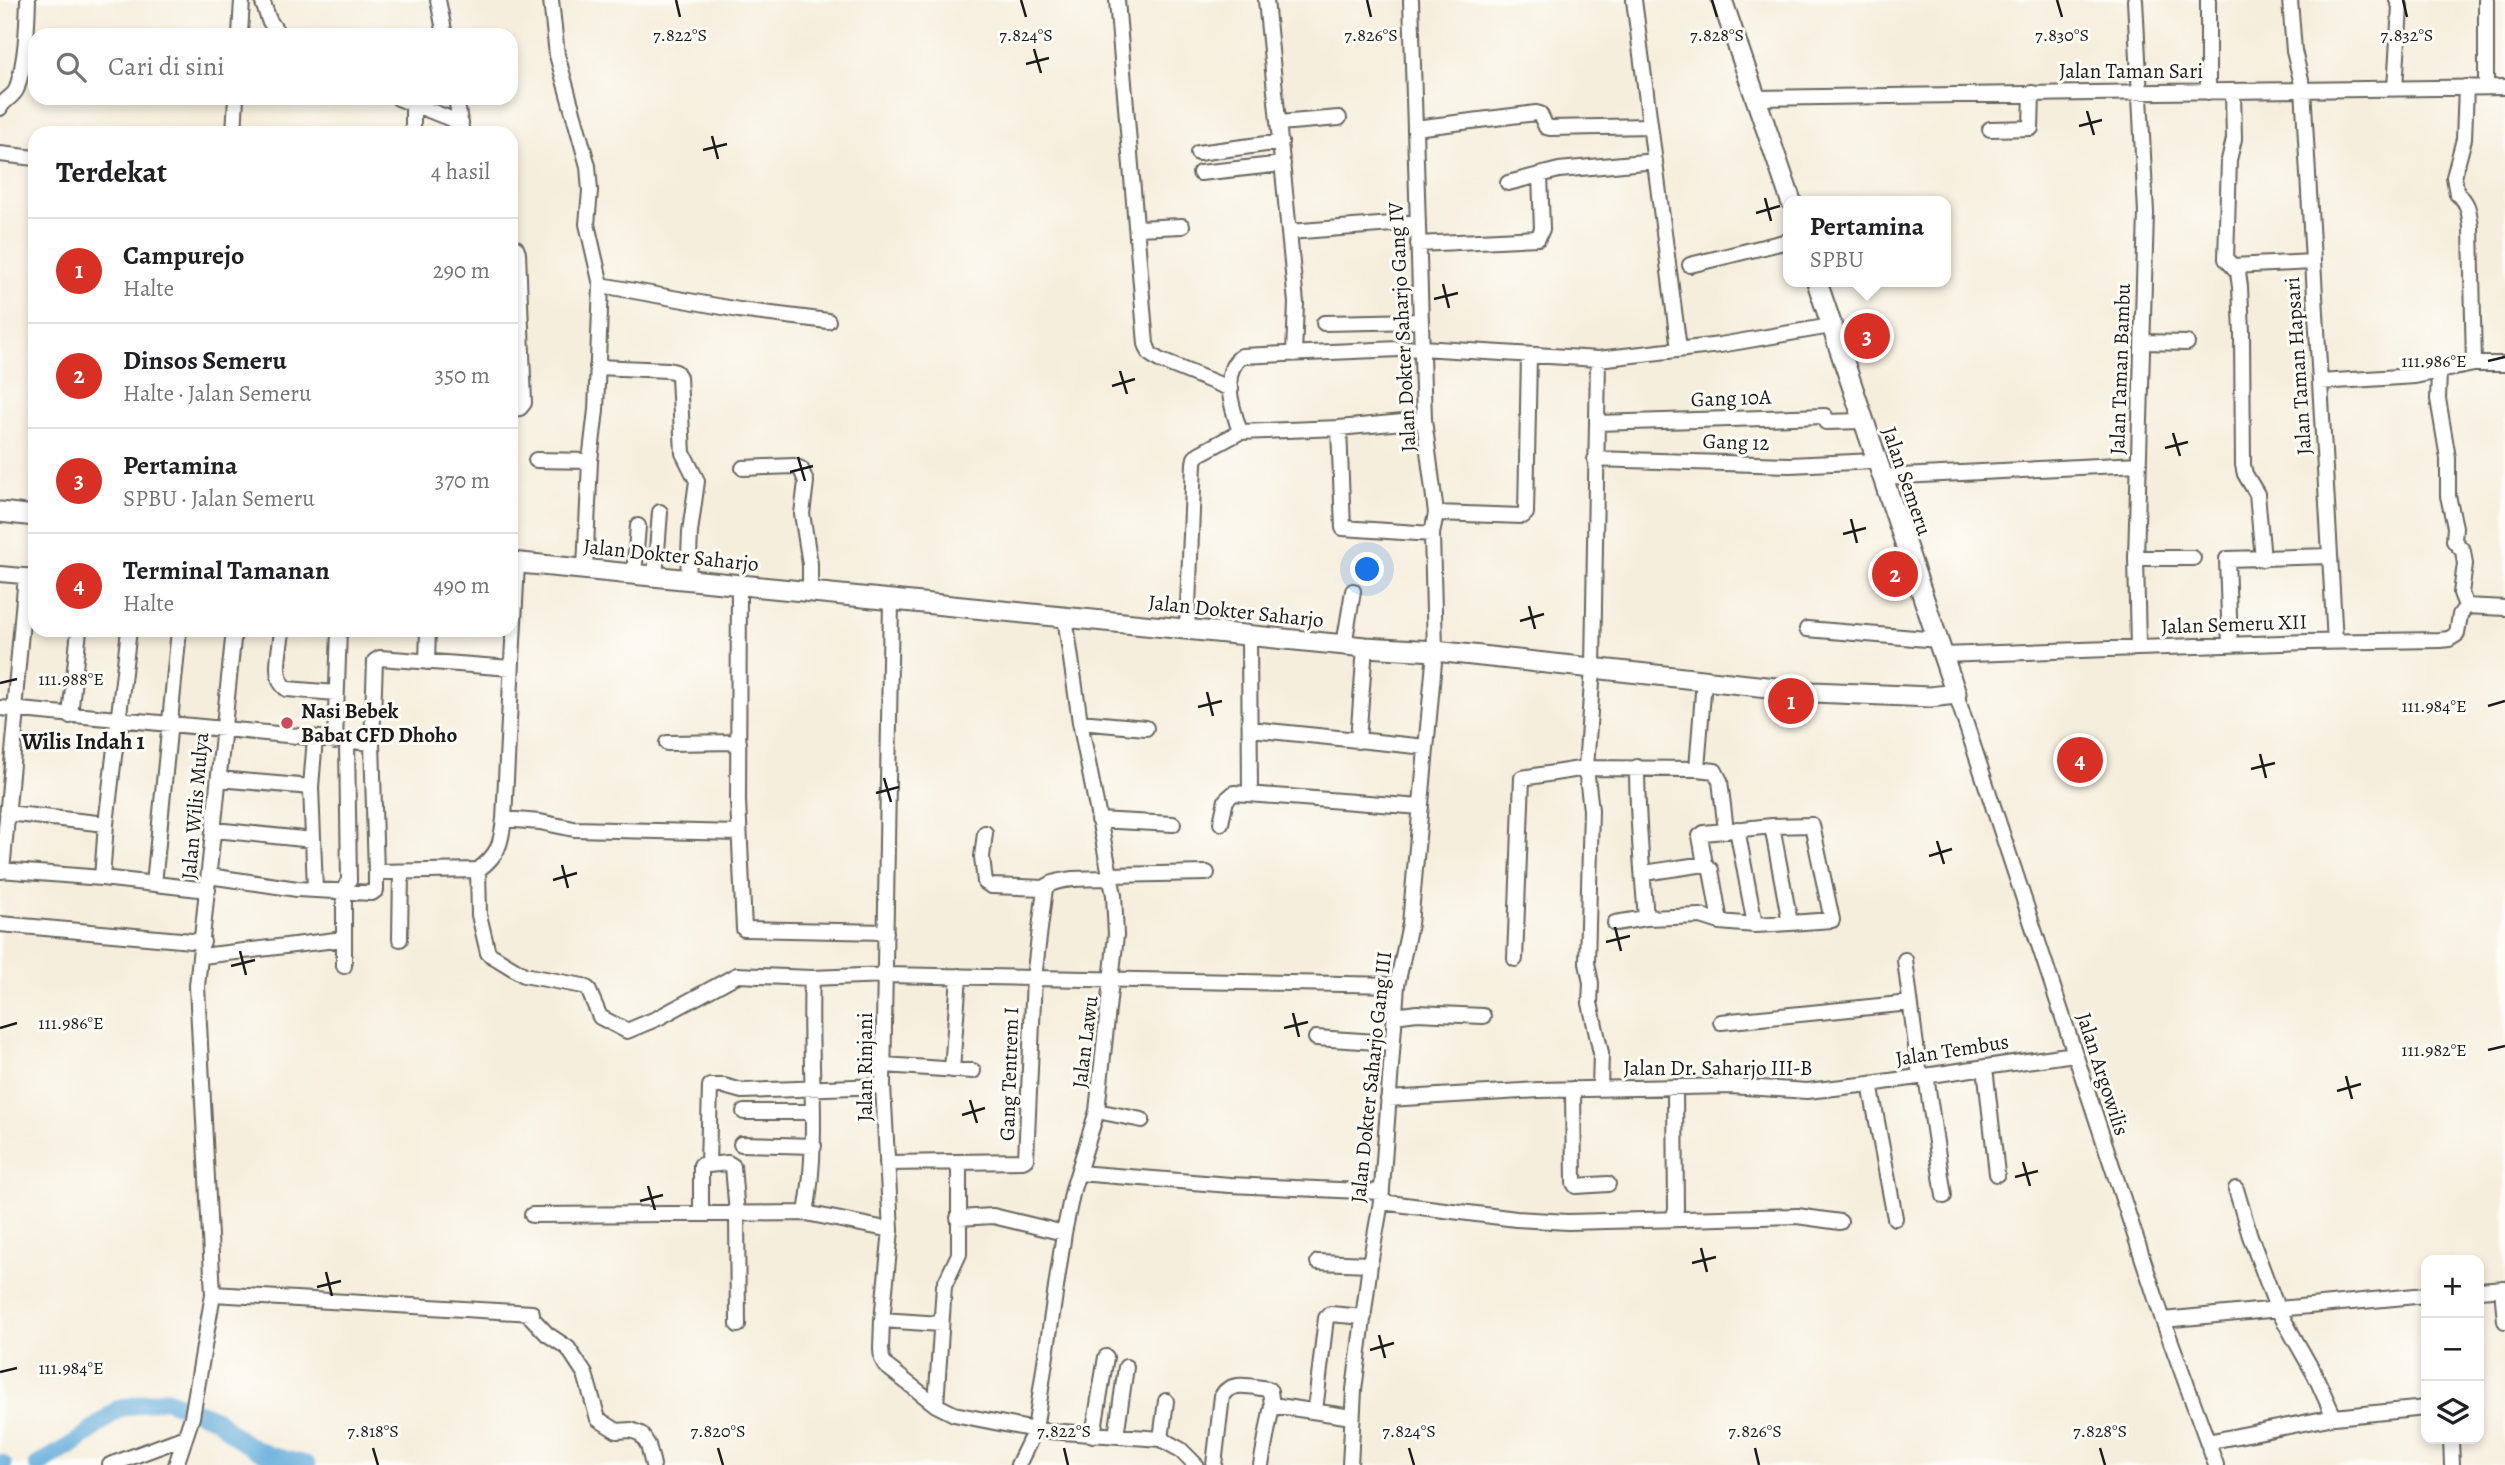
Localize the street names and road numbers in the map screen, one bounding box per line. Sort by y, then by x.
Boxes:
street label: Jalan Taman Sari [2059,57,2203,85]
street label: Jalan Dokter Saharjo Gang IV [1381,201,1423,453]
street label: Jalan Taman Hapsari [2278,276,2318,456]
street label: Jalan Taman Bambu [2103,282,2137,455]
street label: Gang 10A [1690,383,1772,413]
street label: Jalan Semeru [1875,423,1939,540]
street label: Gang 12 [1702,427,1770,457]
street label: Jalan Dokter Saharjo [582,532,760,578]
street label: Jalan Dokter Saharjo [1147,588,1325,634]
street label: Jalan Semeru XII [2161,607,2307,641]
street label: Jalan Wilis Mulya [175,731,215,881]
street label: Jalan Dokter Saharjo Gang III [1344,950,1398,1204]
street label: Jalan Lawu [1065,994,1105,1090]
street label: Gang Tentrem I [993,1006,1025,1142]
street label: Jalan Argowilis [2070,1009,2136,1139]
street label: Jalan Rinjani [851,1012,879,1122]
street label: Jalan Tembus [1893,1027,2011,1073]
street label: Jalan Dr. Saharjo III-B [1623,1054,1813,1082]

